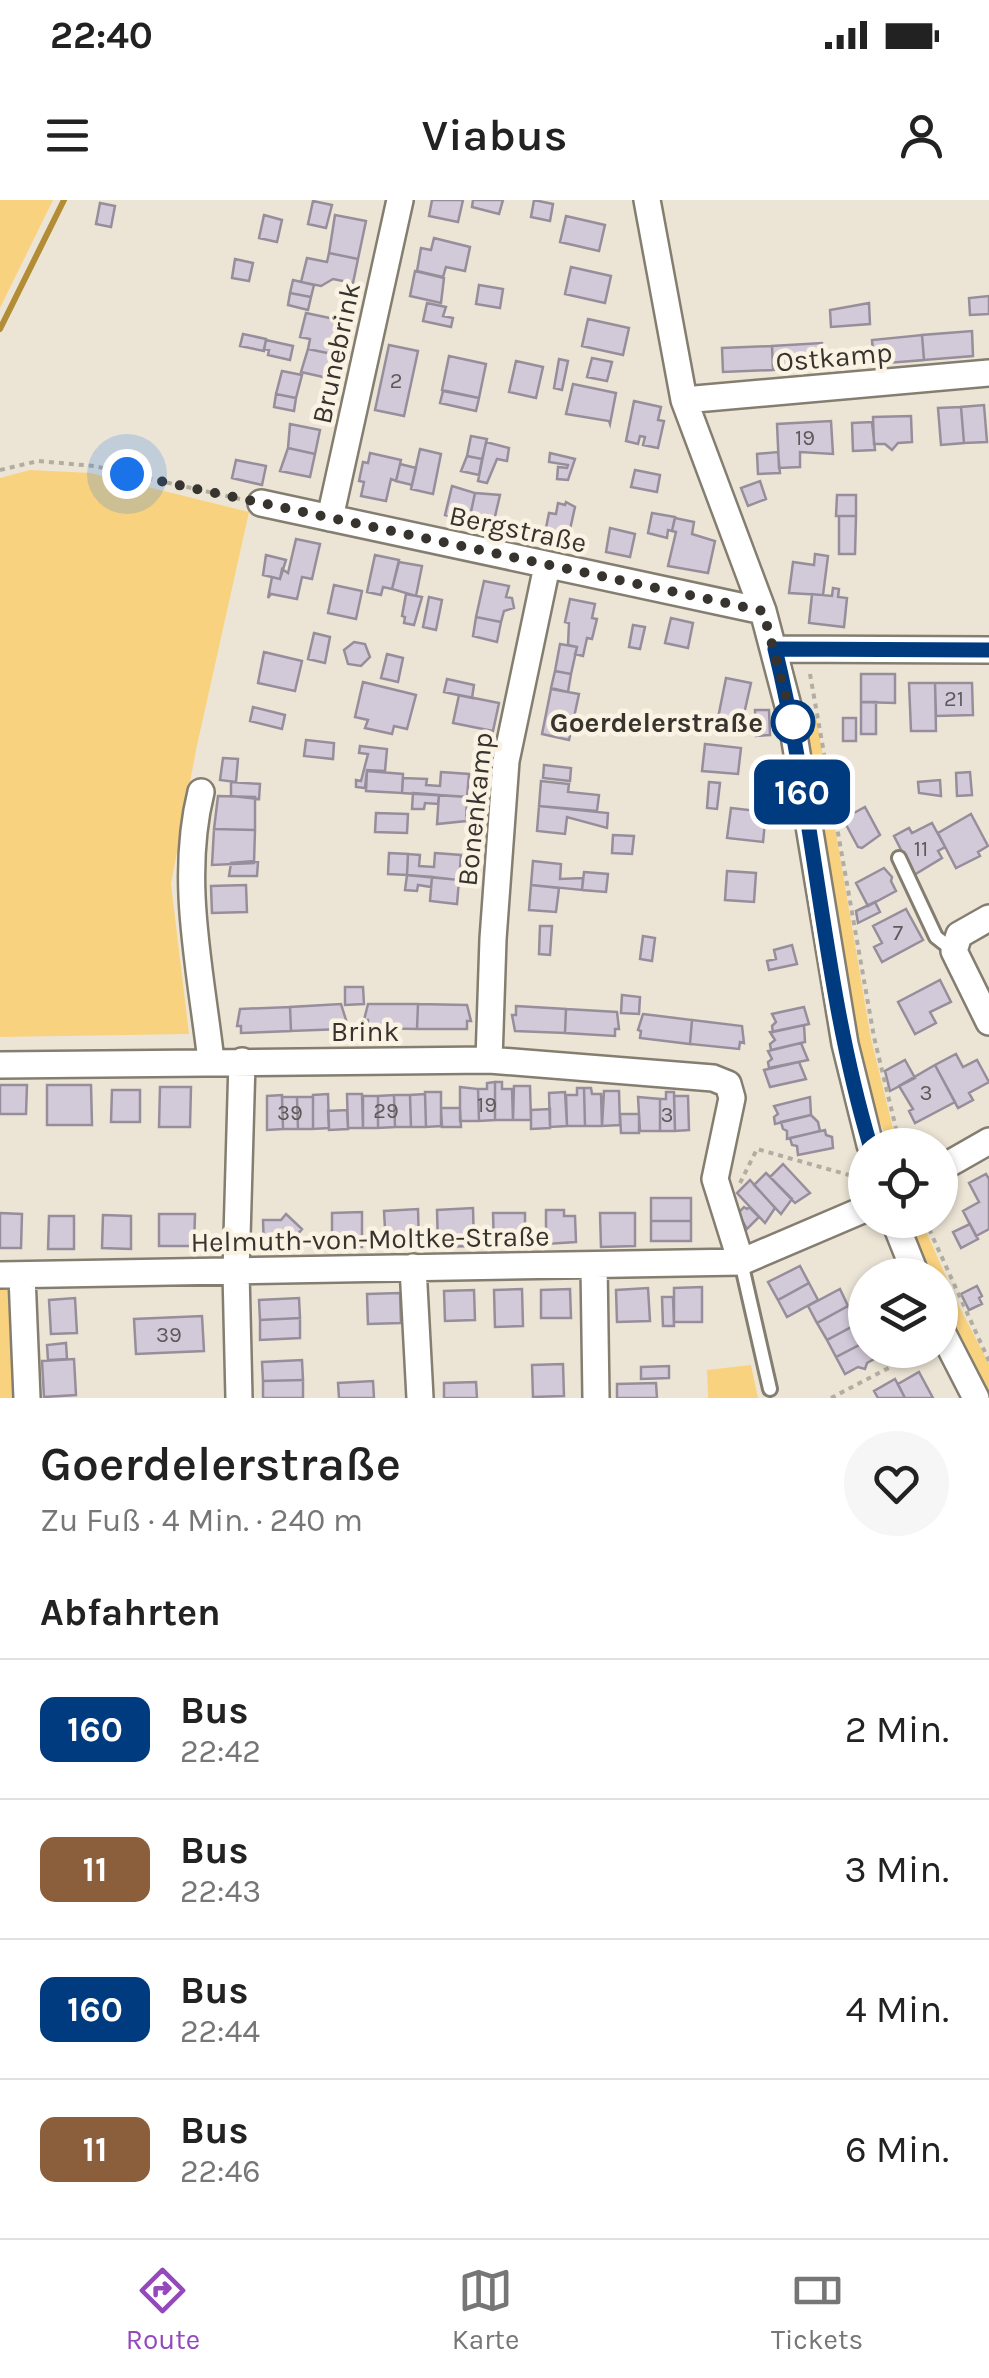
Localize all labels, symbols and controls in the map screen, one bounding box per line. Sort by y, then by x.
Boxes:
text: 22:40 [50,13,153,58]
icon: menu [40,108,95,163]
icon: person [894,108,949,163]
text: Viabus [422,109,567,161]
street label: Brunebrink [305,279,367,427]
street label: Ostkamp [774,335,894,379]
house number: 2 [390,368,402,394]
house number: 19 [795,425,815,451]
your location [102,449,152,499]
street label: Bergstraße [446,498,590,560]
house number: 21 [944,686,964,712]
marker: Goerdelerstraße [772,701,814,743]
place label: Goerdelerstraße [550,706,763,739]
street label: Bonenkamp [451,730,499,888]
line badge: 160 [744,760,860,824]
text: 160 [774,772,830,813]
house number: 11 [914,836,928,862]
house number: 7 [893,920,903,946]
street label: Brink [331,1015,399,1048]
house number: 3 [920,1080,933,1106]
house number: 19 [477,1092,497,1118]
house number: 29 [373,1098,399,1124]
house number: 39 [277,1100,303,1126]
house number: 3 [661,1102,674,1128]
map controls [848,1128,958,1368]
button: locate [848,1128,958,1238]
street label: Helmuth-von-Moltke-Straße [190,1219,550,1259]
button: layers [848,1258,958,1368]
house number: 39 [156,1322,182,1348]
button: heart [844,1431,949,1536]
text: Goerdelerstraße [40,1436,401,1492]
text: Zu Fuß · 4 Min. · 240 m [40,1502,363,1539]
text: Abfahrten [40,1590,221,1635]
text: Bus [180,1688,249,1733]
text: 2 Min. [845,1707,949,1752]
text: 160 [67,1709,123,1750]
text: 22:42 [180,1733,261,1770]
text: Bus [180,1828,249,1873]
text: 3 Min. [844,1847,949,1892]
text: 11 [83,1849,107,1890]
text: 22:43 [180,1873,261,1910]
text: Bus [180,1968,249,2013]
text: 4 Min. [846,1987,949,2032]
text: 160 [67,1989,123,2030]
text: 22:44 [180,2013,260,2050]
text: Bus [180,2108,249,2153]
text: 6 Min. [845,2127,949,2172]
text: 11 [83,2129,107,2170]
text: 22:46 [180,2153,261,2190]
tab: Route [126,2263,200,2356]
tab: Karte [452,2263,519,2356]
tab: Tickets [771,2263,863,2356]

